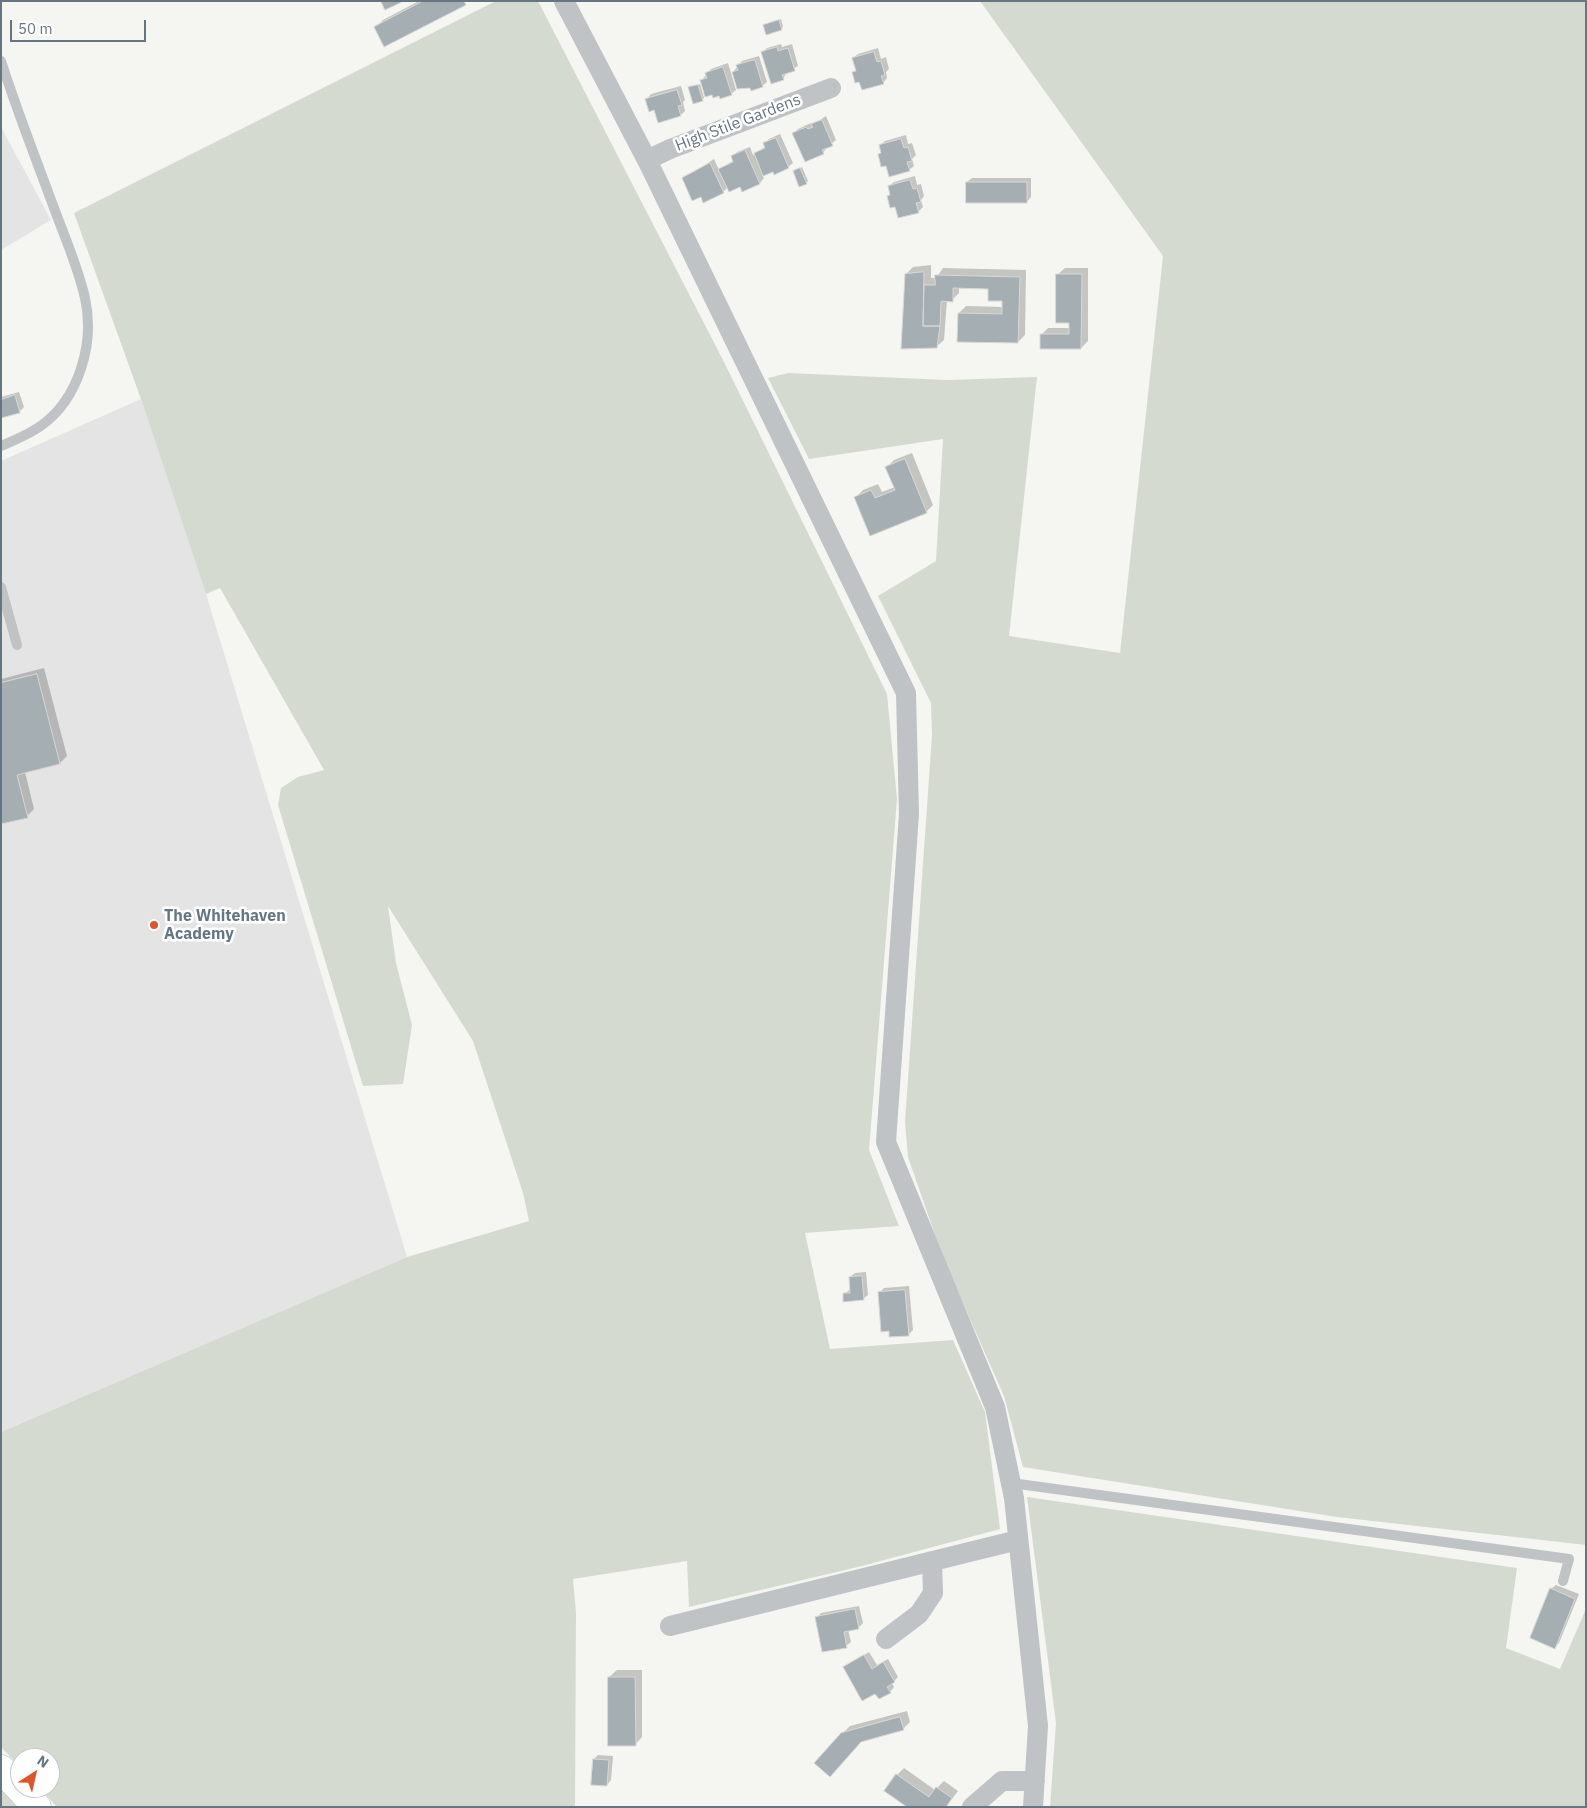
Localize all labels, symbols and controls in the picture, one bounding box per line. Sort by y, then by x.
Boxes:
scale bar [12,10,149,42]
text: 50 m [18,19,53,38]
street label: High Stile Gardens [673,90,803,156]
place label: The Whitehaven Academy [164,906,286,944]
marker: The Whitehaven Academy [148,919,160,931]
north arrow [10,1748,60,1798]
text: N [34,1751,52,1772]

